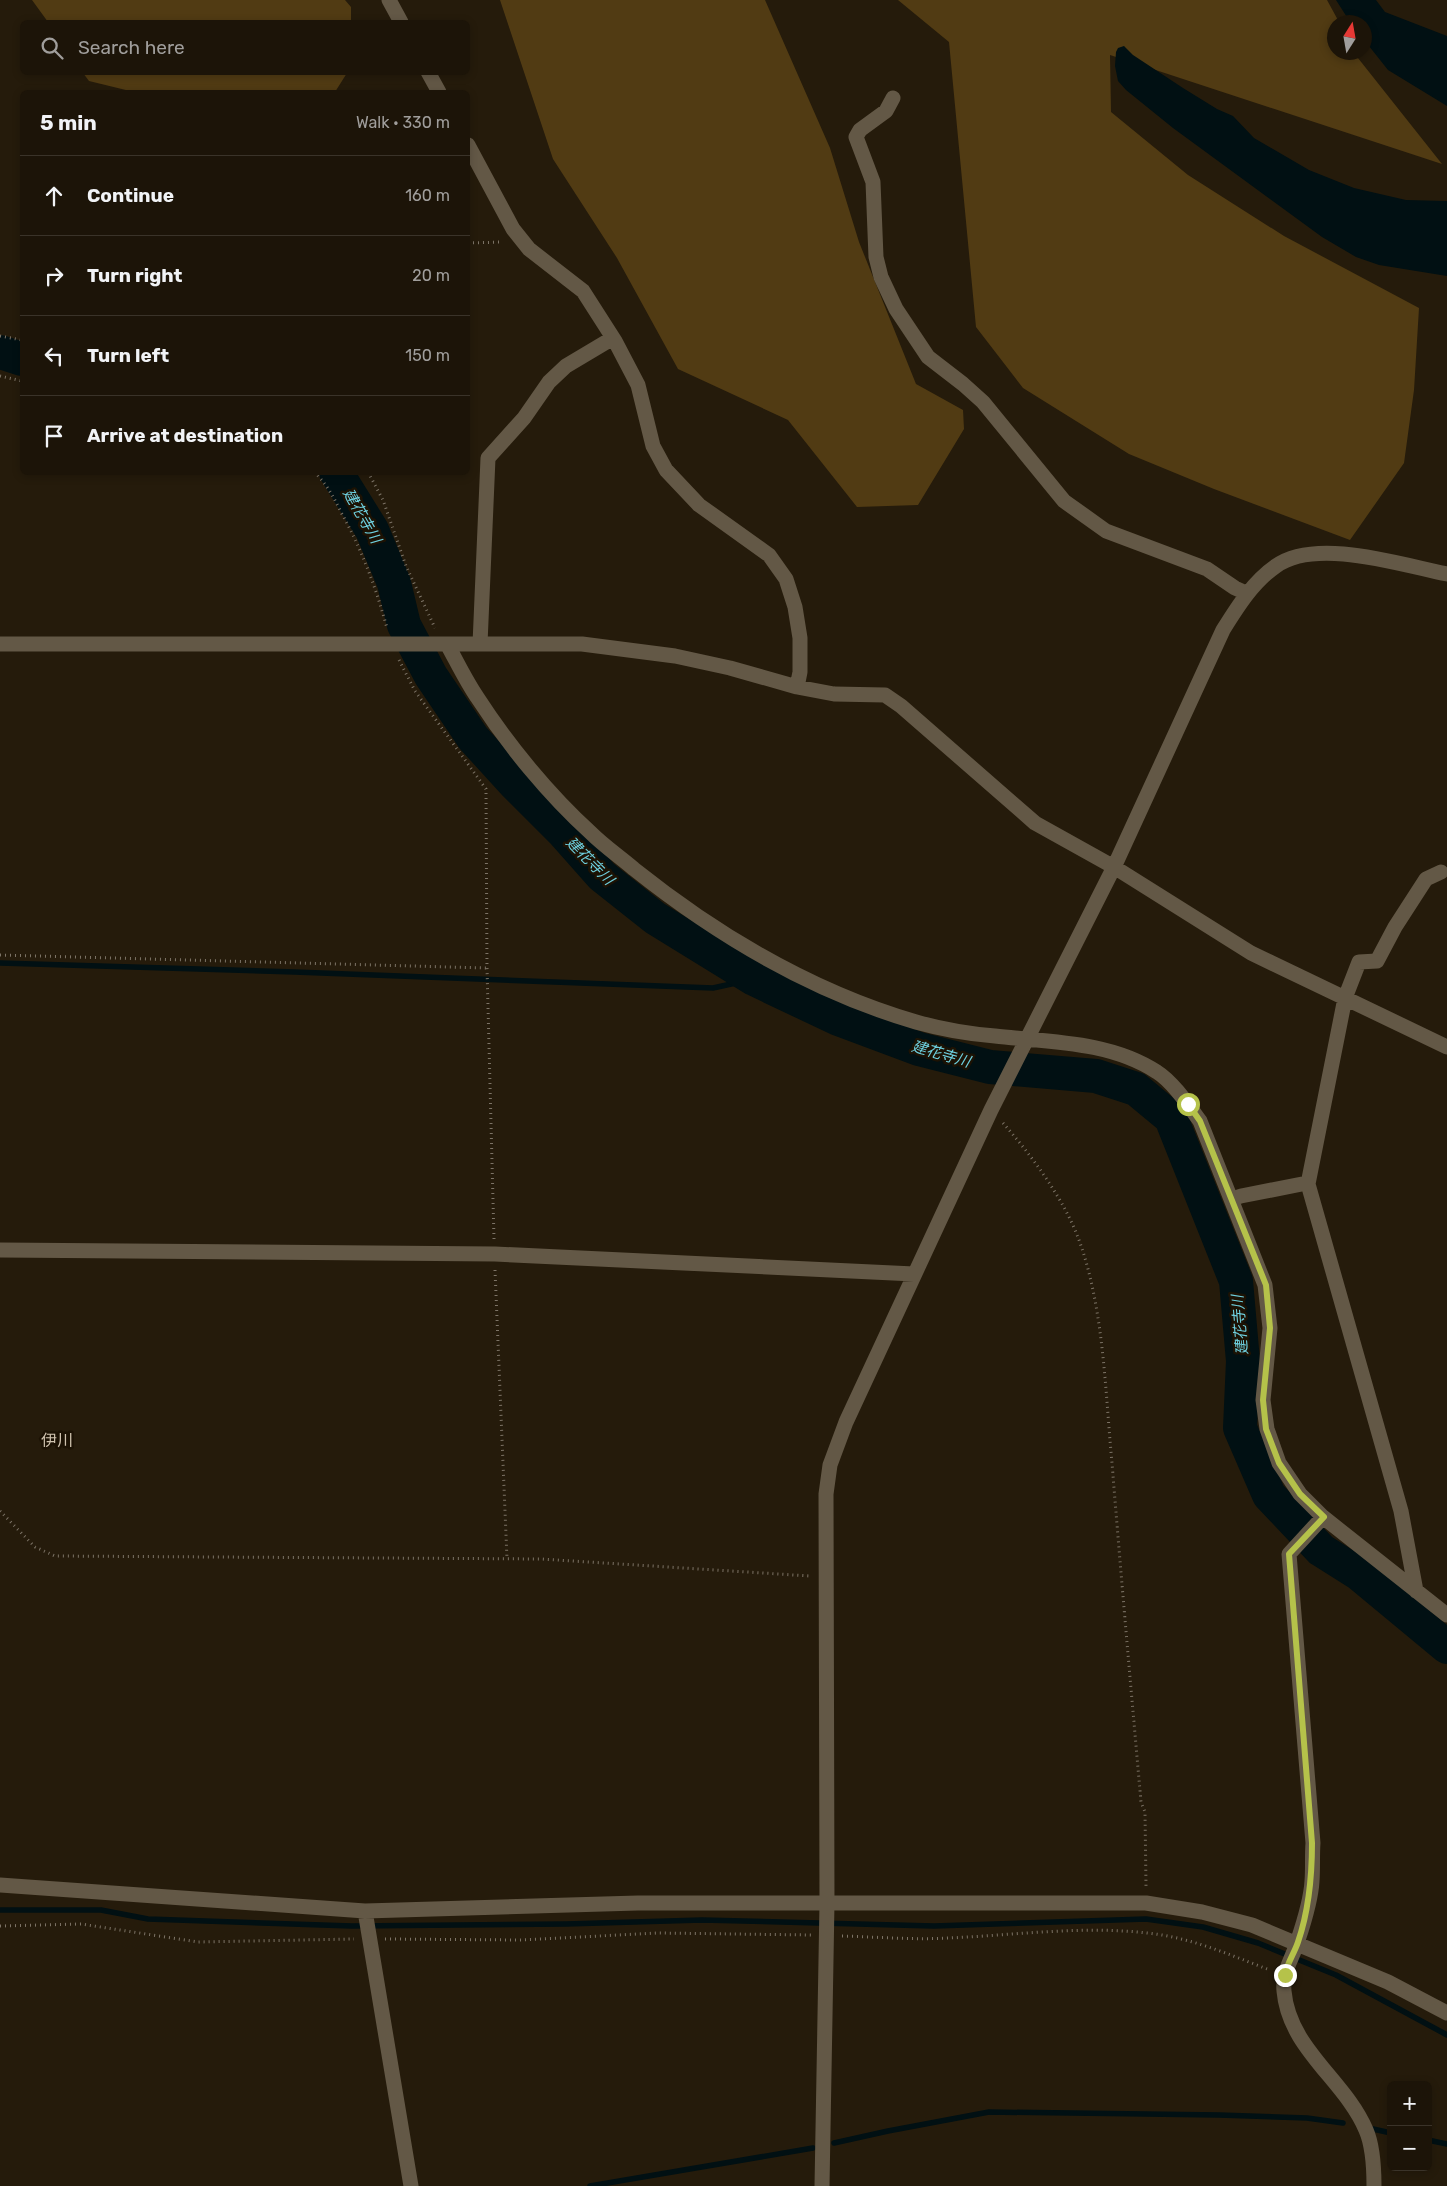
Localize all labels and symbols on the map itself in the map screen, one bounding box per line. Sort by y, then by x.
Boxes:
north arrow [1327,15,1372,60]
water label: 建花寺川 [339,486,386,548]
water label: 建花寺川 [562,833,619,890]
water label: 建花寺川 [910,1037,974,1071]
route start [1177,1093,1200,1116]
water label: 建花寺川 [1228,1292,1252,1356]
district label: 伊川 [41,1431,73,1450]
route end [1274,1964,1297,1987]

